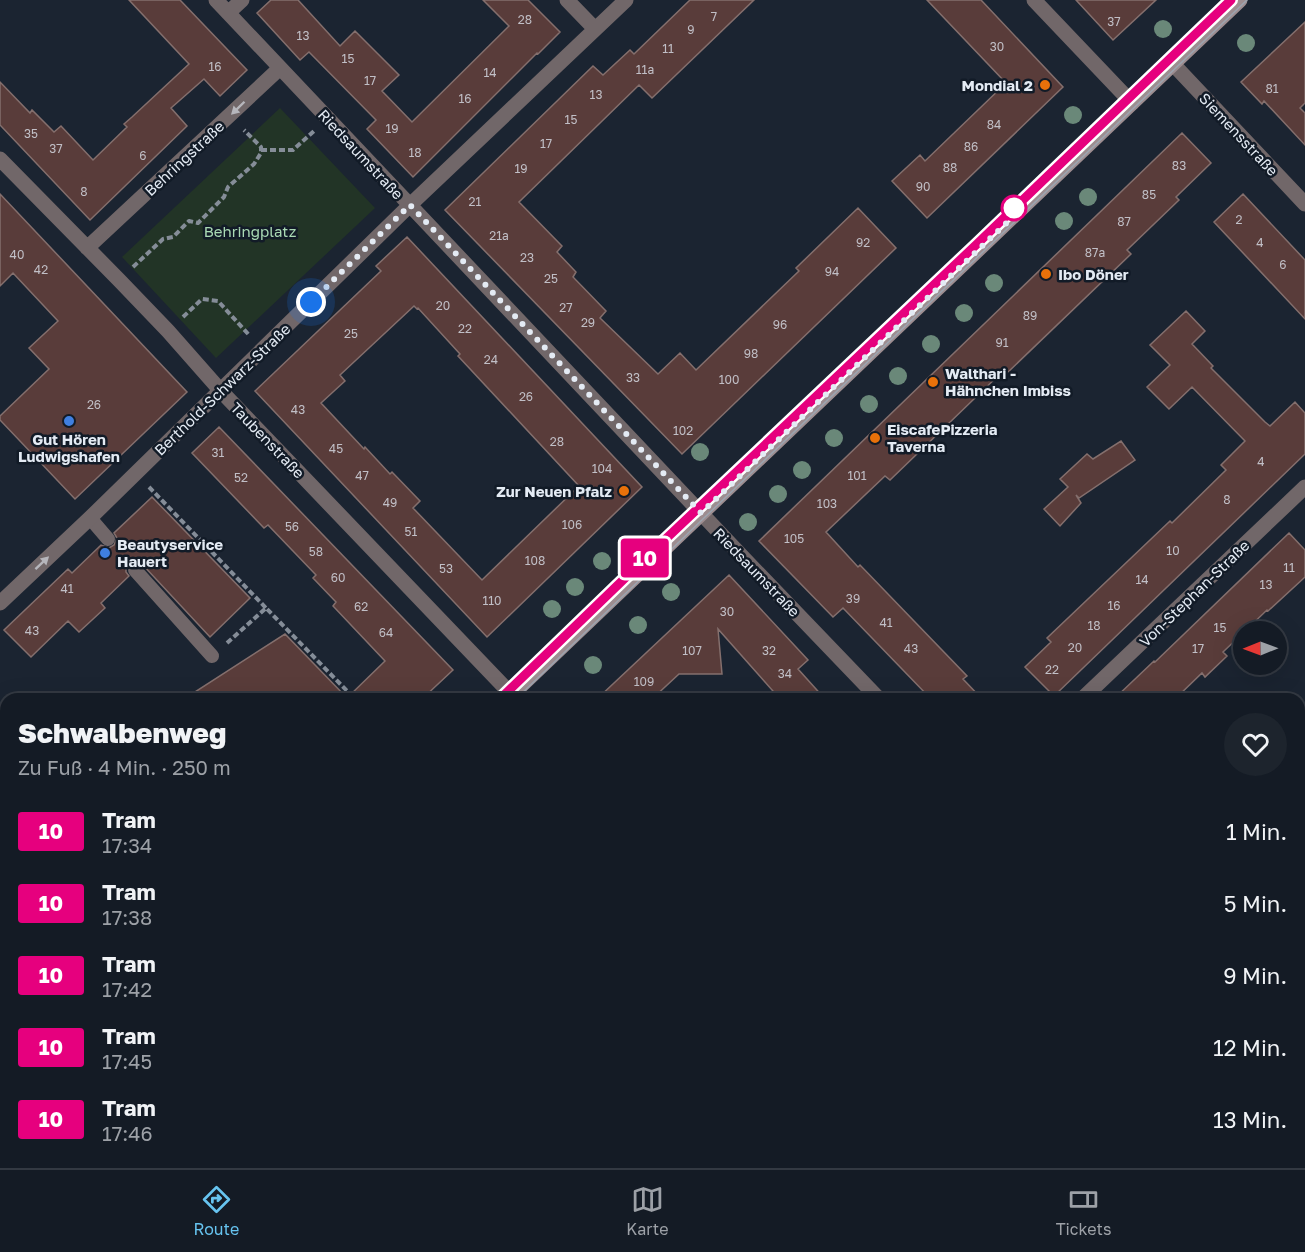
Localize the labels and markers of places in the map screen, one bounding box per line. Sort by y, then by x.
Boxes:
place label: Mondial 2 [962,76,1033,94]
marker: Mondial 2 [1038,78,1052,92]
unlabelled marker [1001,195,1027,221]
place label: Ibo Döner [1058,265,1129,283]
marker: Ibo Döner [1039,267,1053,281]
place label: Walthari - Hähnchen Imbiss [945,364,1071,399]
marker: Walthari - Hähnchen Imbiss [926,375,940,389]
marker: Gut Hören Ludwigshafen [62,414,76,428]
place label: EiscafePizzeria Taverna [887,420,998,455]
place label: Gut Hören Ludwigshafen [18,430,120,465]
marker: EiscafePizzeria Taverna [868,431,882,445]
place label: Zur Neuen Pfalz [496,482,612,500]
marker: Zur Neuen Pfalz [617,484,631,498]
place label: Beautyservice Hauert [117,535,223,570]
marker: Beautyservice Hauert [98,546,112,560]

